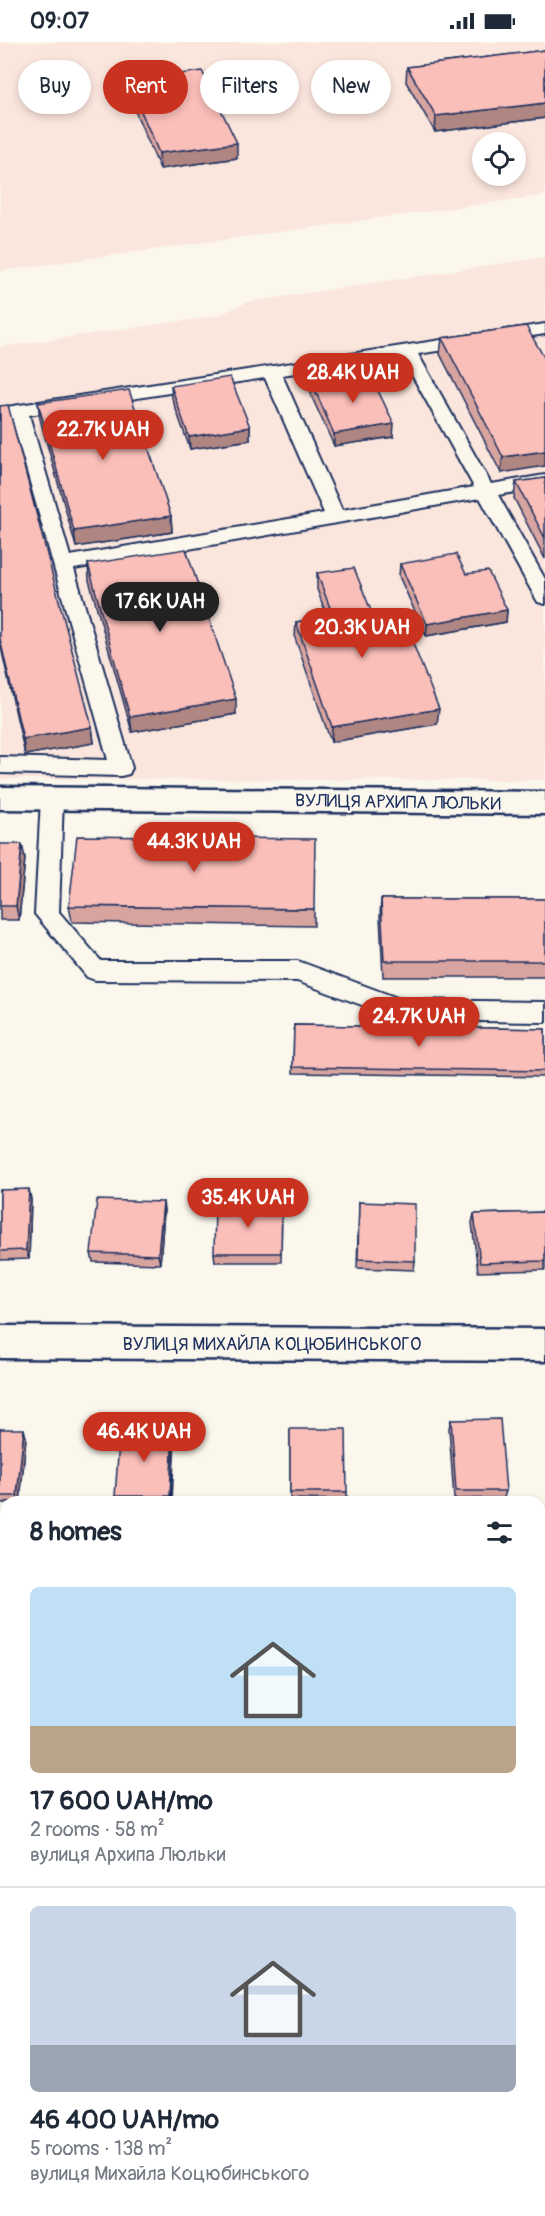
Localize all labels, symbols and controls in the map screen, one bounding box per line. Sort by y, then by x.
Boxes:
text: 09:07 [30,7,89,35]
chip: Buy [18,60,91,114]
chip: Rent [103,60,188,114]
chip: Filters [200,60,299,114]
chip: New [311,60,391,114]
map controls [472,132,526,186]
button: locate [472,132,526,186]
pin: 28.4K UAH [284,353,422,404]
text: 28.4K UAH [307,360,399,385]
pin: 22.7K UAH [34,410,172,461]
text: 22.7K UAH [57,417,149,442]
pin: 17.6K UAH [91,582,229,633]
text: 17.6K UAH [115,589,205,614]
pin: 20.3K UAH [293,608,431,659]
text: 20.3K UAH [314,615,410,640]
street label: ВУЛИЦЯ АРХИПА ЛЮЛЬКИ [295,789,501,816]
pin: 44.3K UAH [125,822,263,873]
text: 44.3K UAH [147,829,241,854]
pin: 24.7K UAH [350,997,488,1048]
text: 24.7K UAH [372,1004,466,1029]
pin: 35.4K UAH [179,1178,317,1229]
text: 35.4K UAH [201,1185,295,1210]
street label: ВУЛИЦЯ МИХАЙЛА КОЦЮБИНСЬКОГО [123,1333,421,1356]
pin: 46.4K UAH [75,1412,213,1463]
text: 46.4K UAH [97,1419,191,1444]
text: 8 homes [30,1516,122,1548]
icon: filters [483,1516,516,1549]
icon: home [219,1626,327,1734]
text: 17 600 UAH/mo [30,1785,213,1817]
text: 2 rooms · 58 m² [30,1817,165,1842]
text: вулиця Архипа Люльки [30,1842,226,1867]
icon: home [219,1945,327,2053]
text: 46 400 UAH/mo [30,2104,219,2136]
text: 5 rooms · 138 m² [30,2136,172,2161]
text: вулиця Михайла Коцюбинського [30,2161,309,2186]

